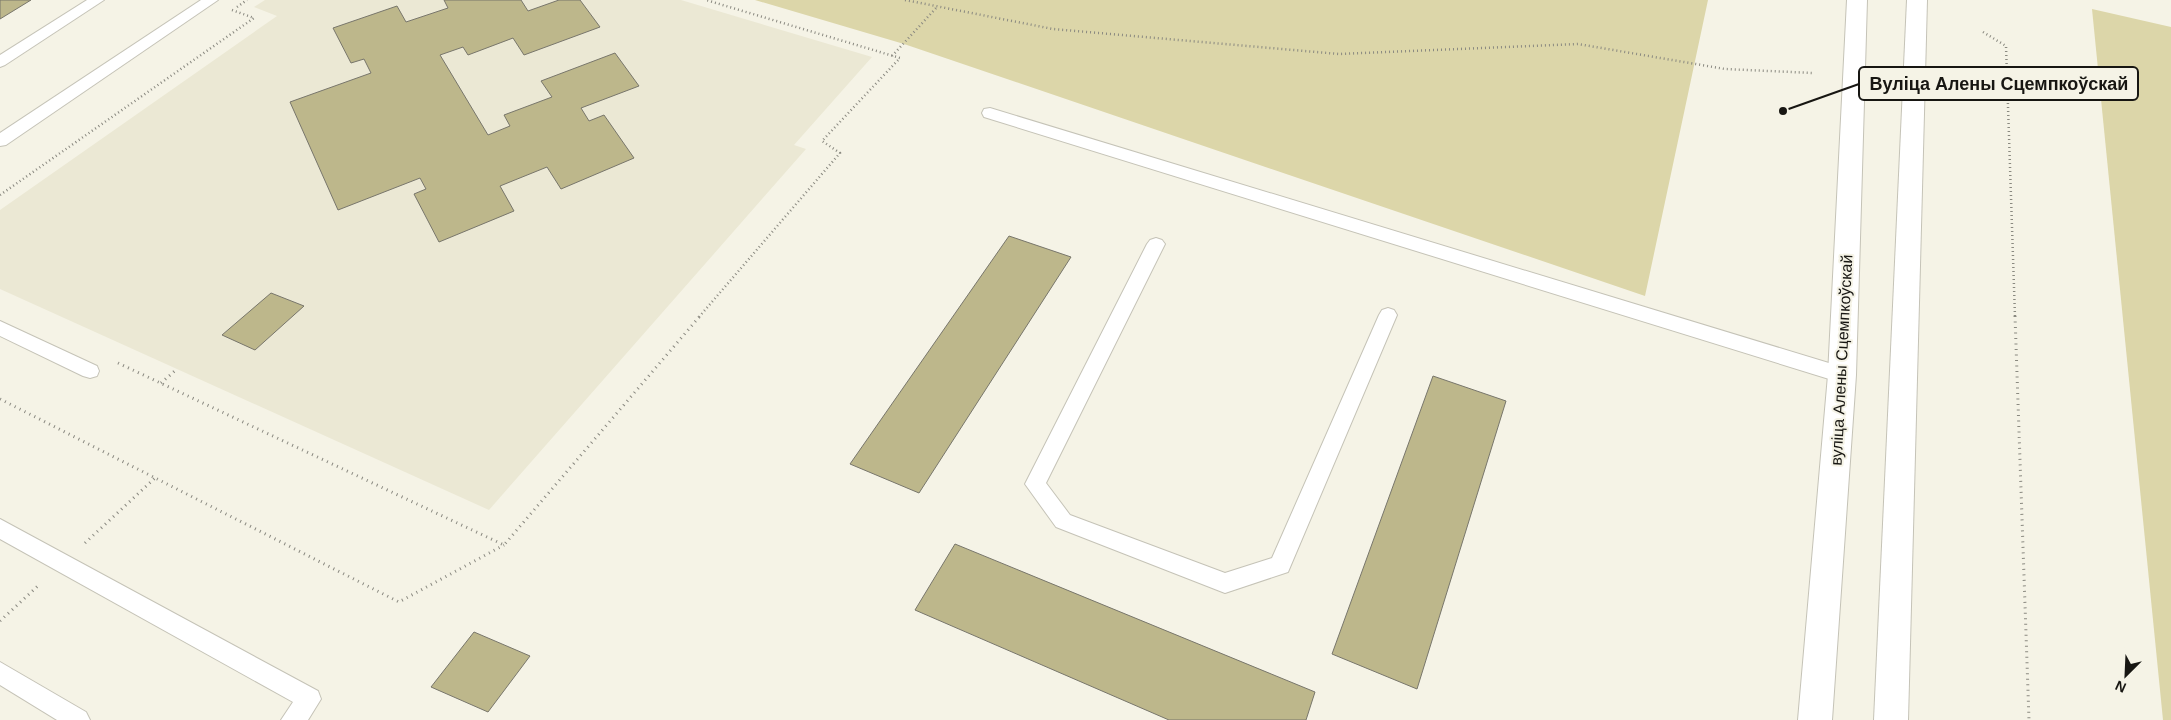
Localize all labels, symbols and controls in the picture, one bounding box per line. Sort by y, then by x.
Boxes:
callout: Вуліца Алены Сцемпкоўскай [1859,67,2138,100]
text: Вуліца Алены Сцемпкоўскай [1870,74,2128,94]
street label: вуліца Алены Сцемпкоўскай [1827,254,1856,466]
north arrow [2101,650,2151,700]
text: N [2113,678,2129,696]

